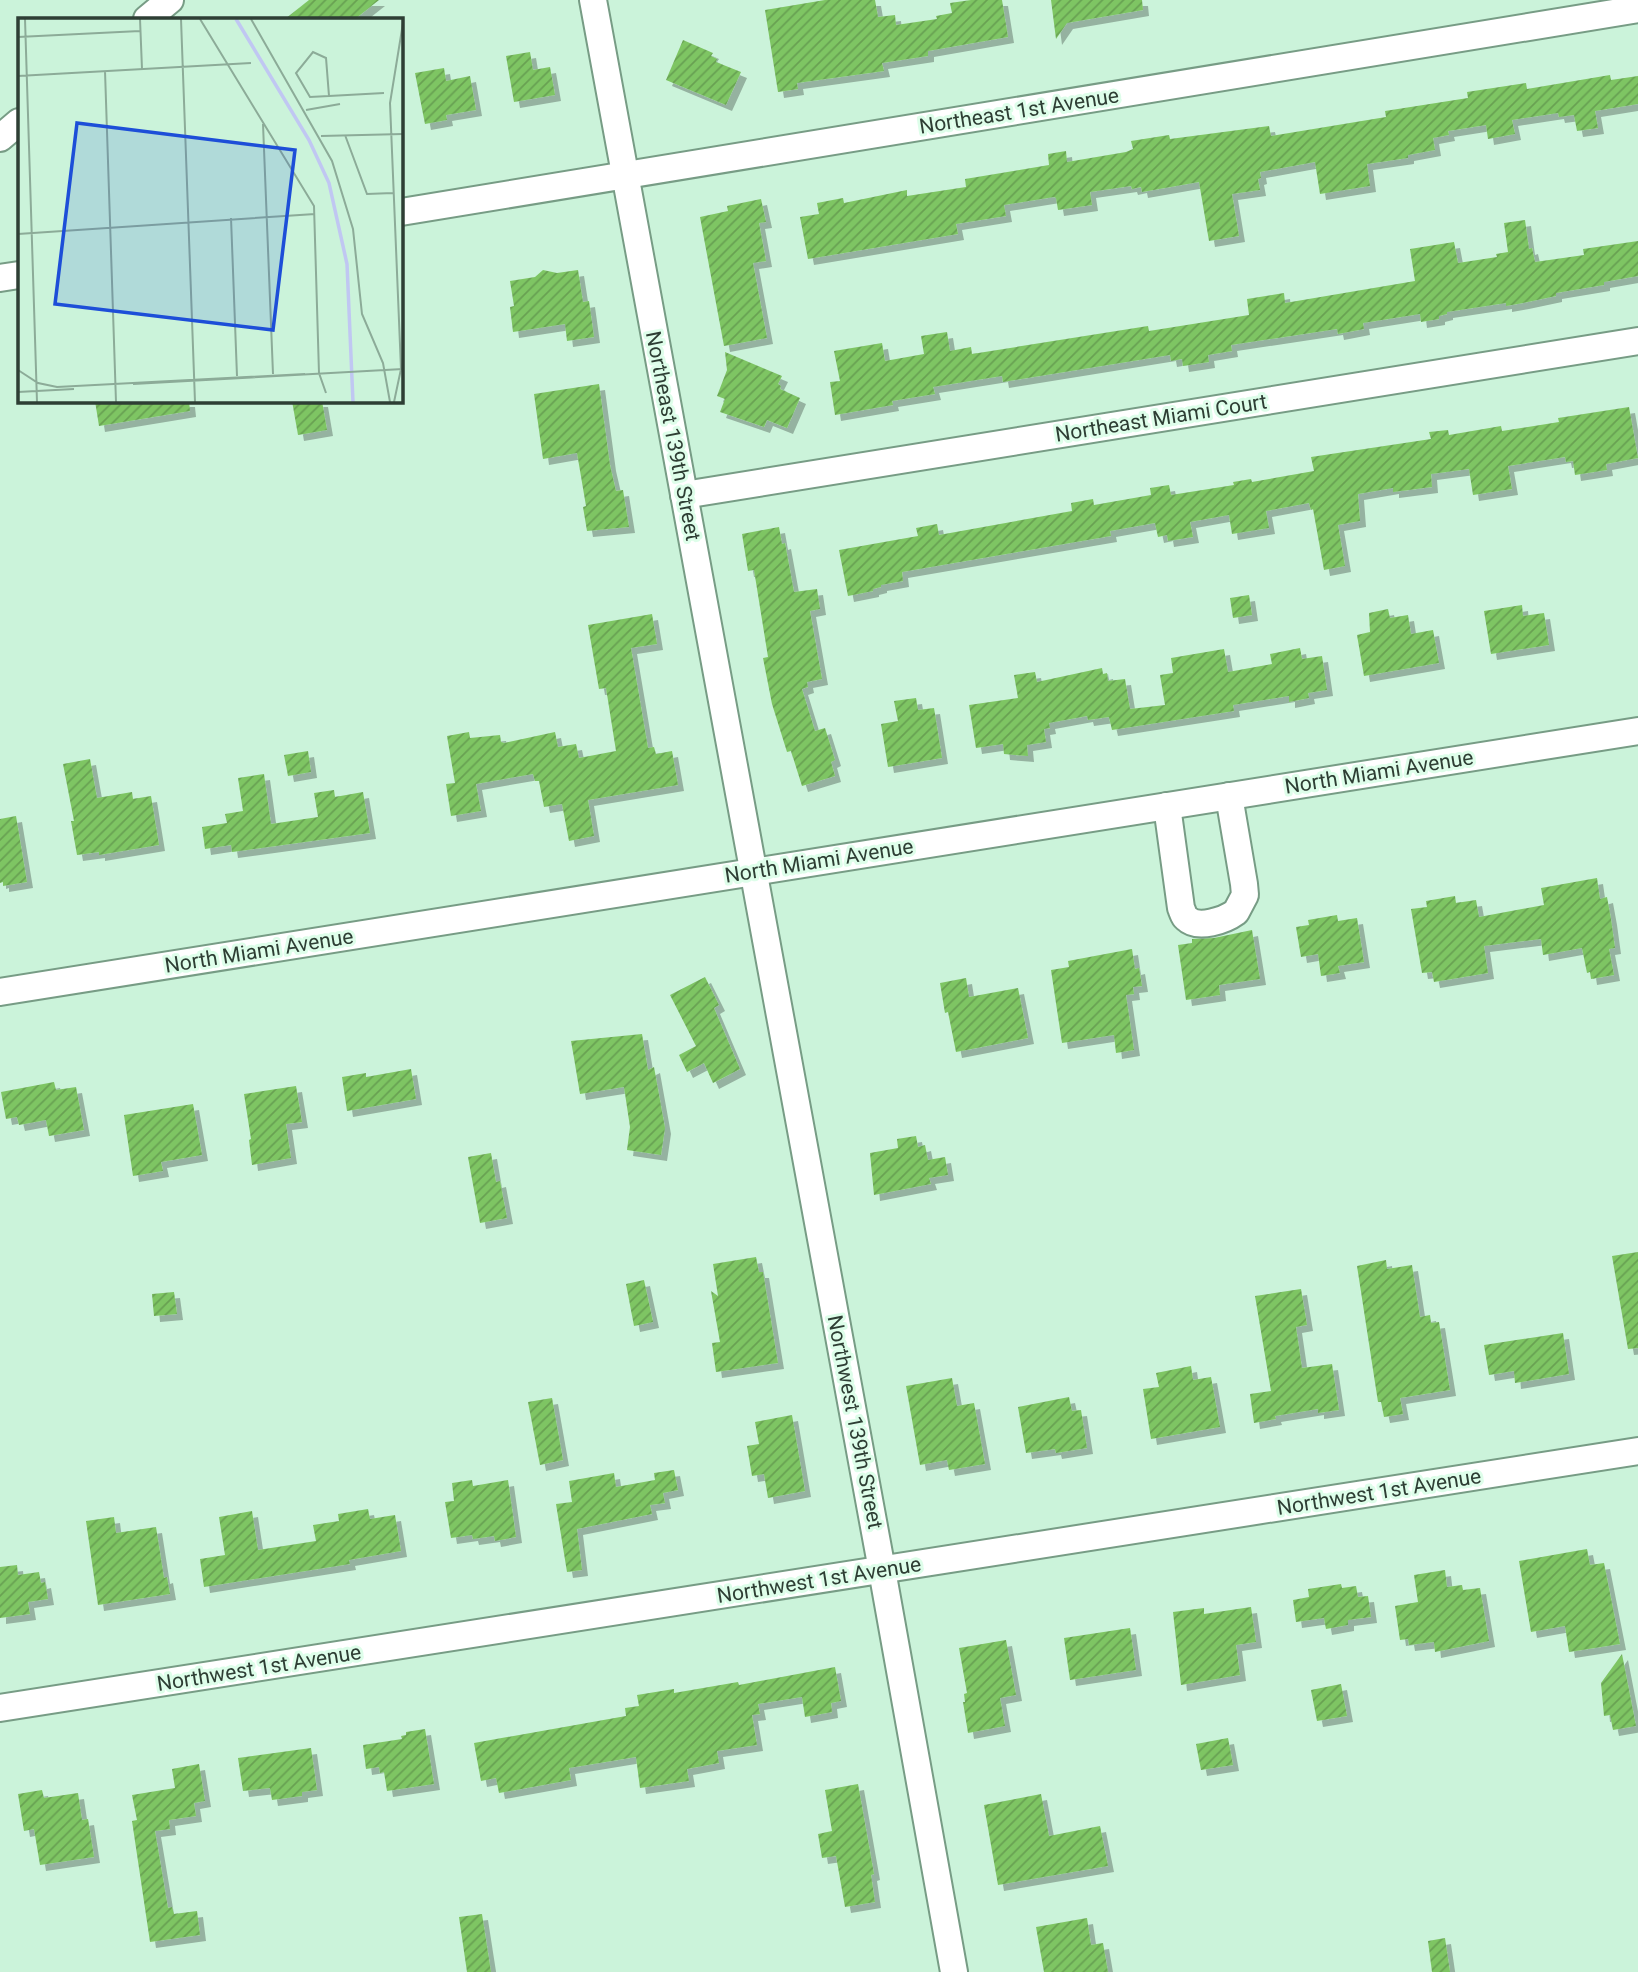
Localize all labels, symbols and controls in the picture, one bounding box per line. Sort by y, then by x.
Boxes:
inset map [18,18,402,402]
street label: Northeast 1st Avenue [917,83,1121,139]
street label: Northeast 139th Street [641,329,705,543]
street label: Northeast Miami Court [1054,389,1269,447]
street label: North Miami Avenue [1283,745,1475,799]
street label: North Miami Avenue [723,834,915,888]
street label: North Miami Avenue [163,924,355,978]
street label: Northwest 139th Street [822,1313,888,1531]
street label: Northwest 1st Avenue [1275,1464,1483,1520]
street label: Northwest 1st Avenue [715,1552,923,1608]
street label: Northwest 1st Avenue [155,1640,363,1696]

